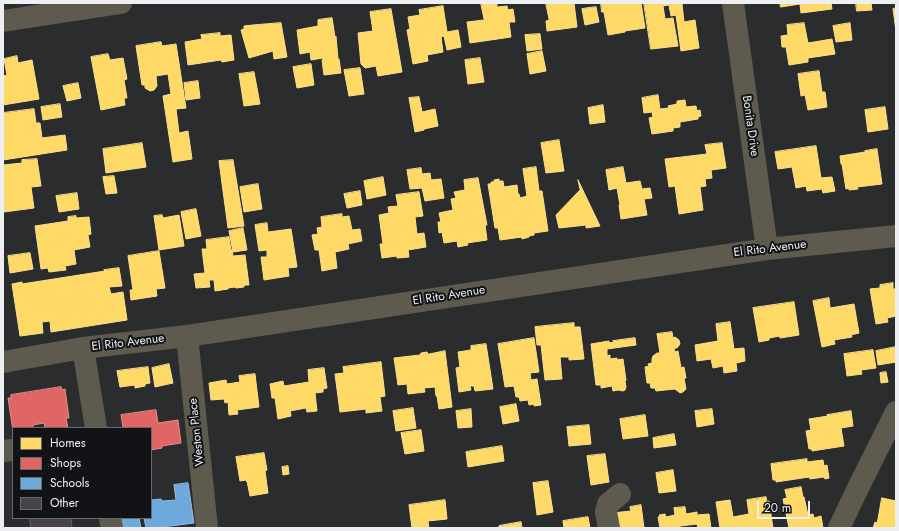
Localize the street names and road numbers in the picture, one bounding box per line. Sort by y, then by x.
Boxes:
street label: Bonita Drive [739,94,761,158]
street label: El Rito Avenue [733,237,807,261]
street label: El Rito Avenue [412,283,486,309]
street label: El Rito Avenue [91,331,165,355]
street label: Weston Place [186,397,208,467]

